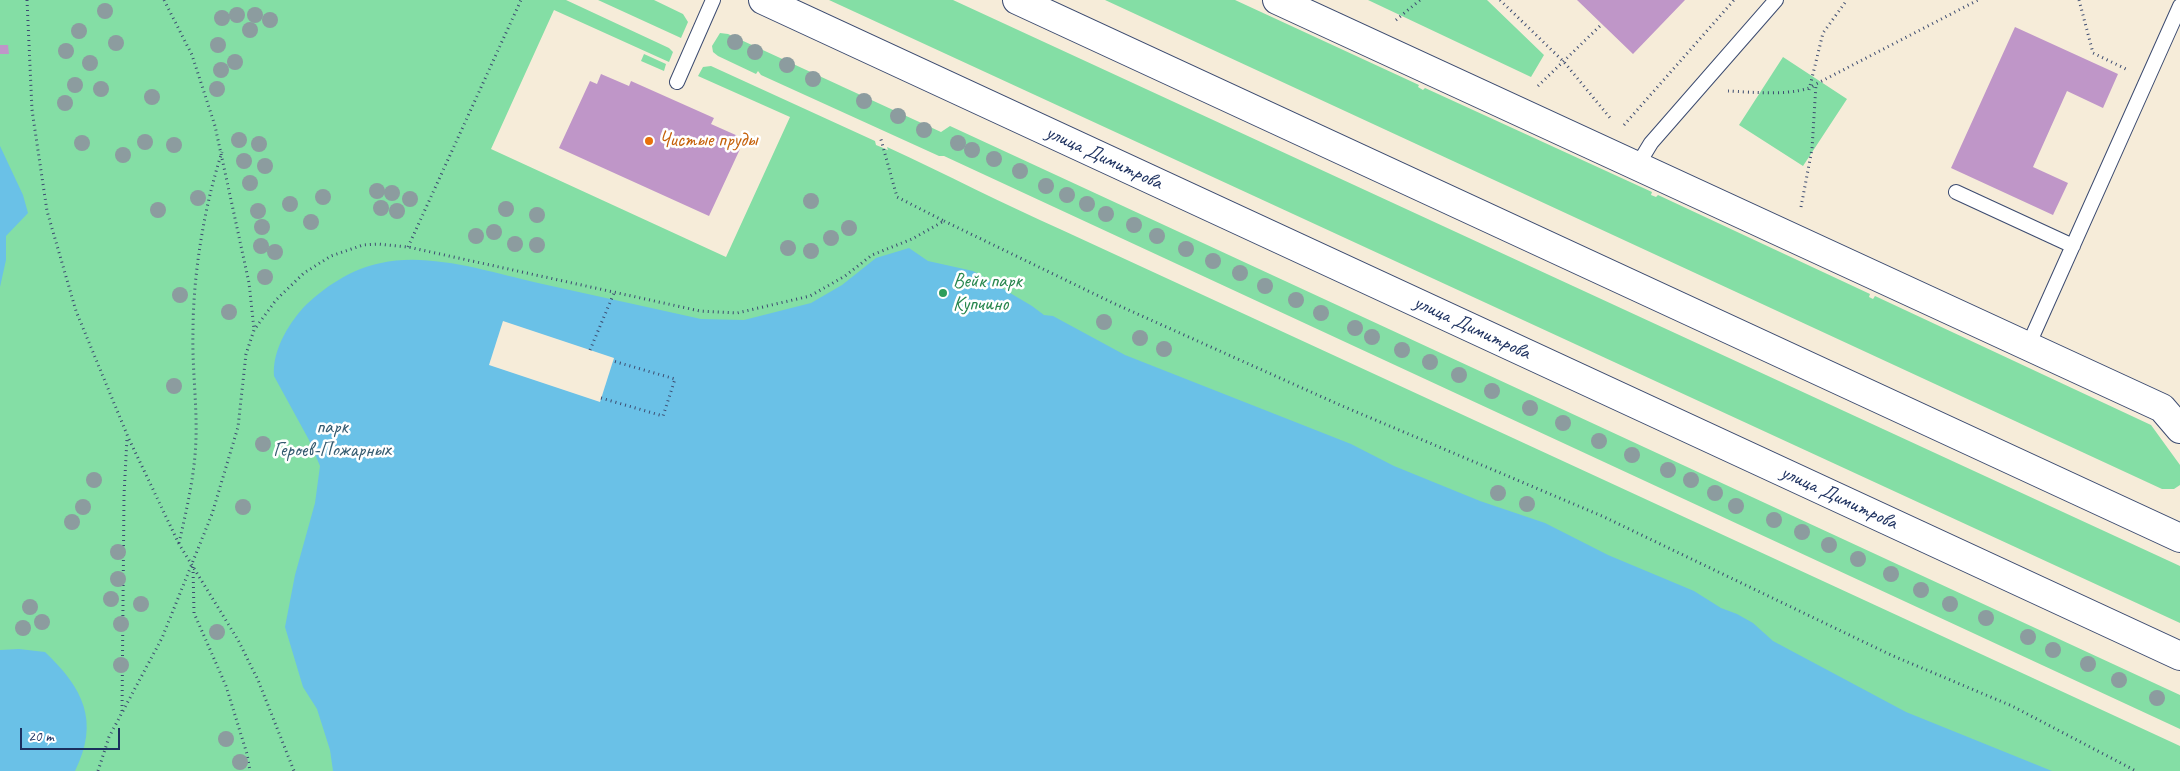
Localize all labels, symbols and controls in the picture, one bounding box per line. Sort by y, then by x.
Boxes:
street label: улица Димитрова [1042,121,1166,195]
place label: Чистые пруды [659,129,757,153]
marker: Чистые пруды [643,135,655,147]
place label: Вейк парк Купчино [953,270,1022,317]
marker: Вейк парк Купчино [937,287,949,299]
street label: улица Димитрова [1410,291,1534,365]
park label: парк Героев-Пожарных [273,416,391,463]
street label: улица Димитрова [1777,461,1901,535]
scale bar [22,718,122,750]
text: 20 m [28,727,54,746]

